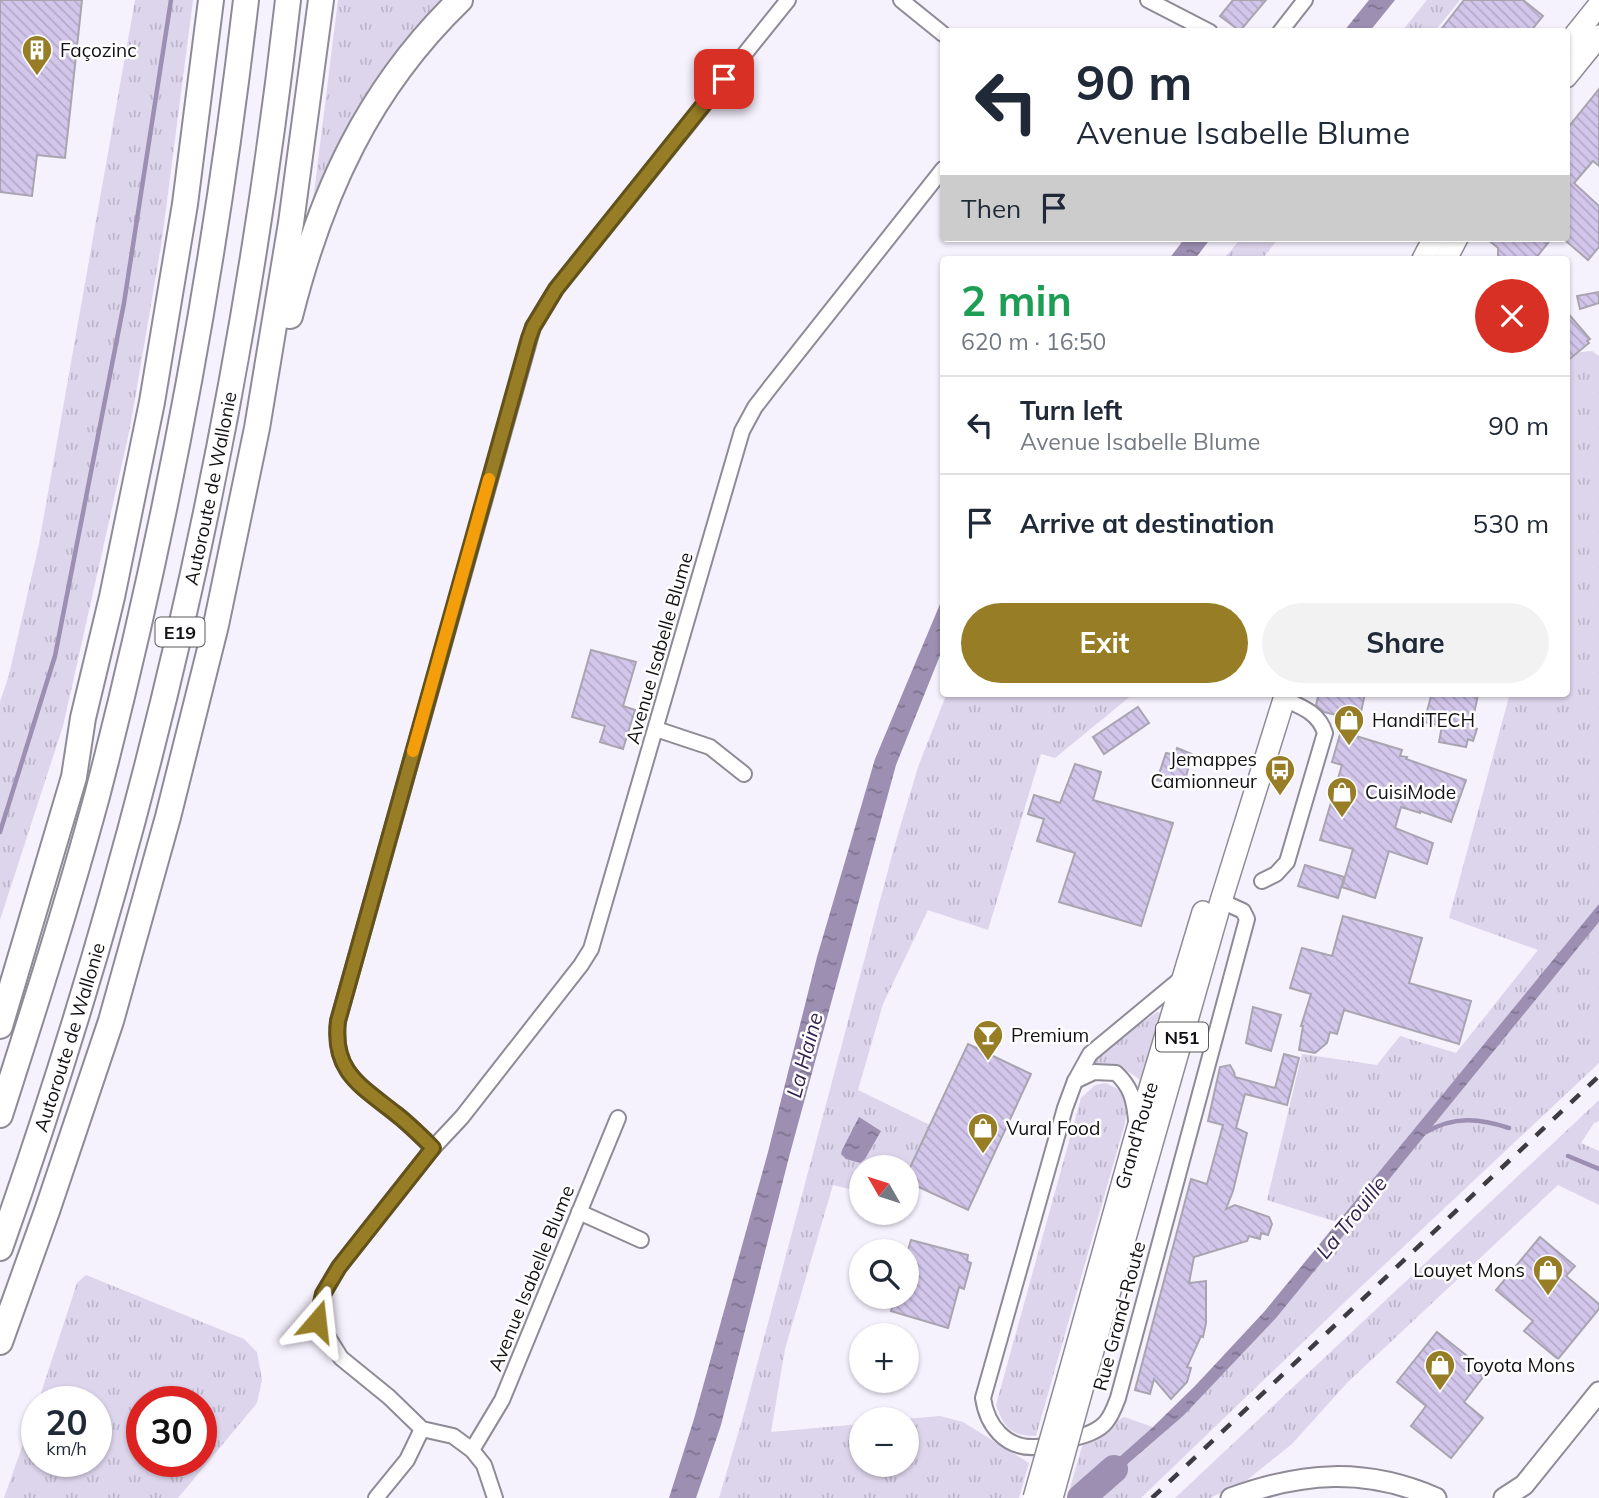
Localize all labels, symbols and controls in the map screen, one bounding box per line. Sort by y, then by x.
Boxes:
building icon: Façozinc [20,33,54,77]
place label: Façozinc [60,38,137,62]
pin [694,49,754,109]
text: 90 m [1076,51,1192,112]
icon: left [961,56,1052,147]
icon: arrive [705,60,743,98]
text: Avenue Isabelle Blume [1076,112,1410,152]
icon: arrive [1035,189,1073,227]
text: Then [961,192,1021,225]
text: 2 min [961,274,1072,327]
button: close [1475,279,1549,353]
text: 620 m · 16:50 [961,327,1106,356]
street label: Autoroute de Wallonie [179,390,241,587]
text: Turn left [1020,394,1122,427]
icon: left [961,406,999,444]
text: 90 m [1488,409,1549,442]
text: Avenue Isabelle Blume [1020,427,1260,456]
icon: arrive [961,504,999,542]
text: Arrive at destination [1020,507,1275,540]
text: 530 m [1473,507,1549,540]
street label: Avenue Isabelle Blume [620,549,698,747]
button: Exit [961,603,1248,683]
button: Share [1262,603,1549,683]
road number: E19 [156,618,204,646]
shop icon: HandiTECH [1332,703,1366,747]
place label: HandiTECH [1372,708,1475,732]
place label: Jemappes Camionneur [1150,747,1257,793]
bus stop icon: Jemappes Camionneur [1263,753,1297,797]
shop icon: CuisiMode [1325,775,1359,819]
place label: CuisiMode [1365,780,1456,804]
street label: Autoroute de Wallonie [29,940,110,1135]
water label: La Haine [780,1010,828,1100]
bar icon: Premium [971,1018,1005,1062]
road number: N51 [1156,1022,1208,1052]
place label: Premium [1011,1023,1089,1047]
street label: Grand'Route [1109,1079,1163,1192]
shop icon: Vural Food [966,1111,1000,1155]
place label: Vural Food [1006,1116,1100,1140]
north arrow [849,1155,919,1225]
map controls [849,1155,919,1477]
water label: La Trouille [1310,1170,1392,1264]
street label: Avenue Isabelle Blume [483,1182,579,1374]
button: search [849,1239,919,1309]
street label: Rue Grand-Route [1088,1239,1150,1393]
shop icon: Louyet Mons [1531,1253,1565,1297]
place label: Louyet Mons [1413,1258,1525,1282]
position arrow [280,1284,354,1358]
button: + [849,1323,919,1393]
shop icon: Toyota Mons [1423,1348,1457,1392]
place label: Toyota Mons [1463,1353,1575,1377]
speed limit sign: 30 [126,1386,217,1477]
text: 20 [45,1400,88,1444]
button: − [849,1407,919,1477]
text: km/h [46,1437,87,1460]

